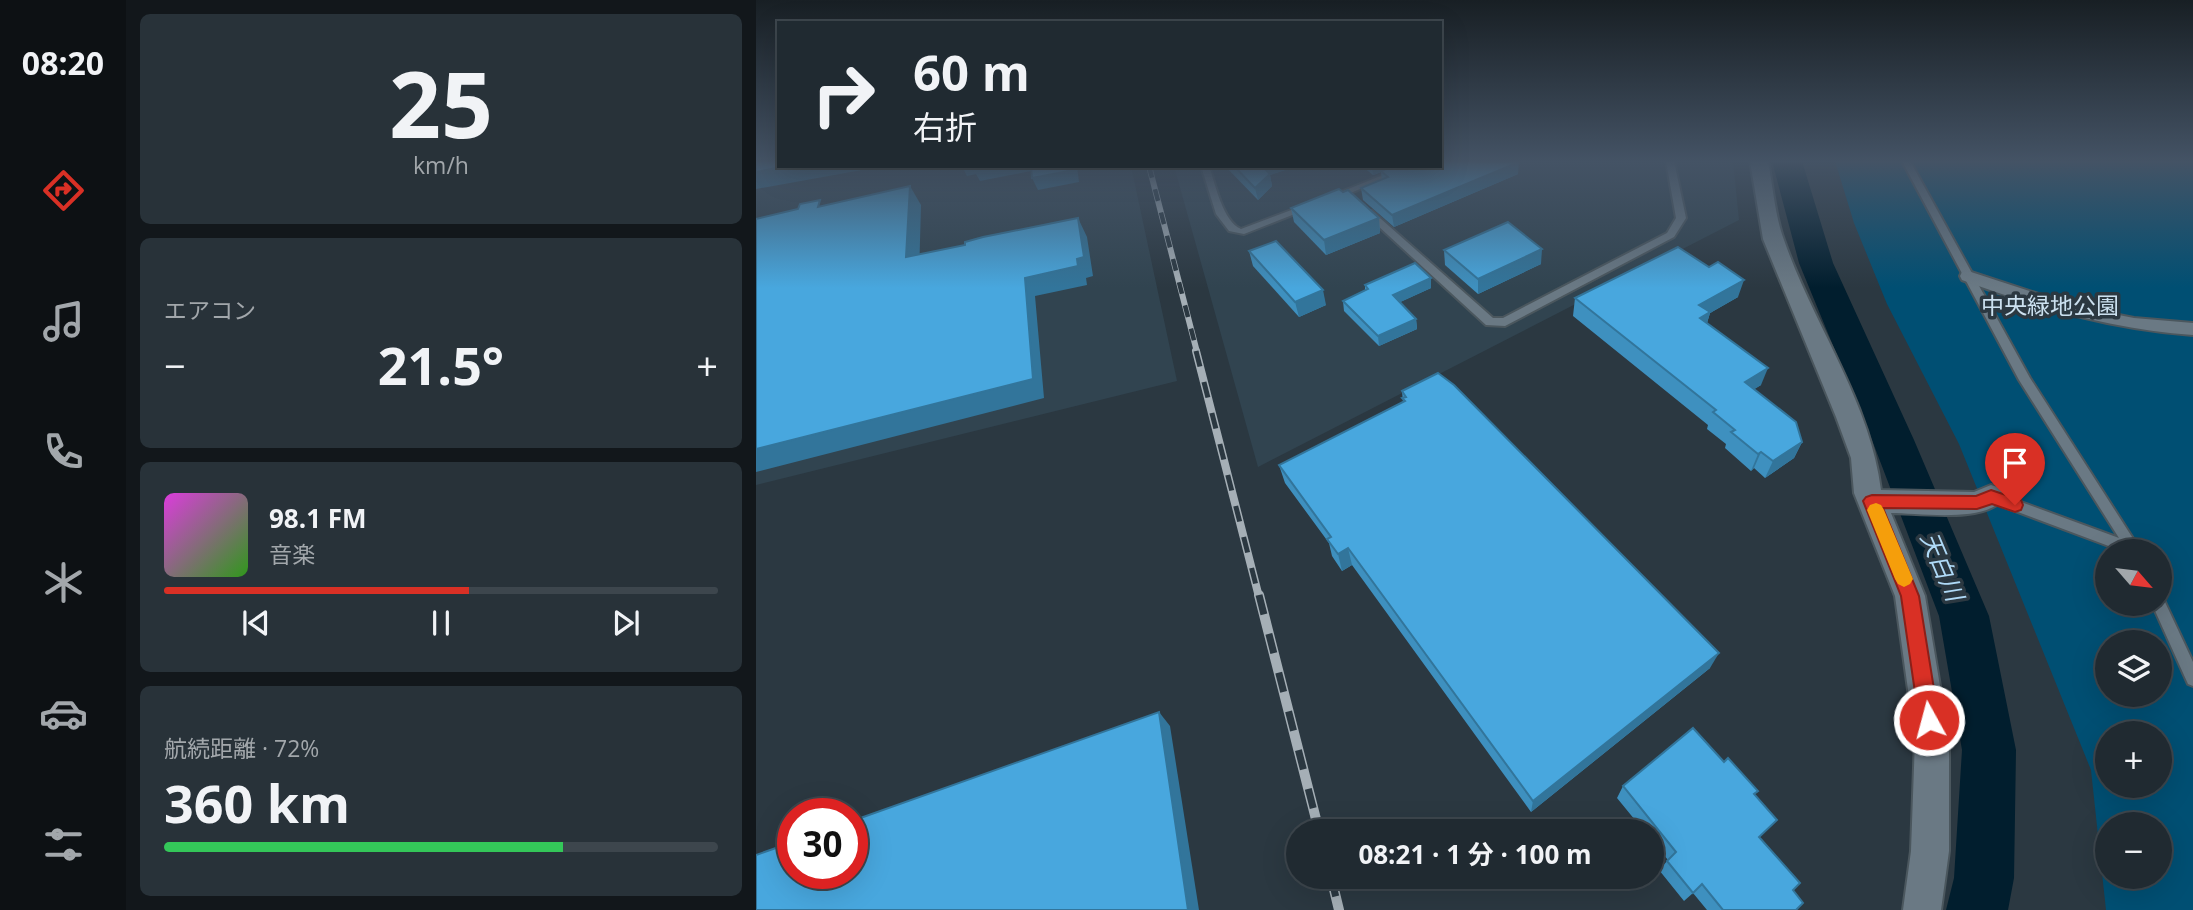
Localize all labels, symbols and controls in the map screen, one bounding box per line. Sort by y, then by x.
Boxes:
text: 60 m [913,39,1030,105]
text: 08:20 [22,41,104,84]
text: 25 [389,41,493,165]
icon: right [798,49,889,140]
text: 右折 [913,105,977,148]
text: km/h [413,149,469,181]
icon: directions [39,166,88,215]
park label: 中央緑地公園 [1981,289,2119,321]
text: エアコン [164,294,256,326]
icon: music [39,297,88,346]
text: 21.5° [378,329,504,400]
text: − [164,339,186,391]
text: + [696,339,718,391]
icon: phone [39,427,88,476]
pin [1985,433,2045,505]
icon: arrive [1996,444,2034,482]
text: 98.1 FM [269,500,367,536]
water label: 天白川 [1914,526,1973,608]
text: 音楽 [269,538,315,570]
north arrow [2095,539,2172,616]
map controls [2095,539,2172,889]
icon: climate [39,558,88,607]
icon: previous [237,604,275,642]
icon: pause [422,604,460,642]
icon: next [607,604,645,642]
button: layers [2095,630,2172,707]
position arrow [1892,683,1966,757]
icon: car [39,689,88,738]
button: + [2095,721,2172,798]
text: 航続距離 · 72% [164,732,319,764]
text: 360 km [164,767,350,838]
speed limit sign: 30 [777,798,868,889]
button: − [2095,812,2172,889]
icon: filters [39,820,88,869]
text: 08:21 · 1 分 · 100 m [1358,836,1592,872]

